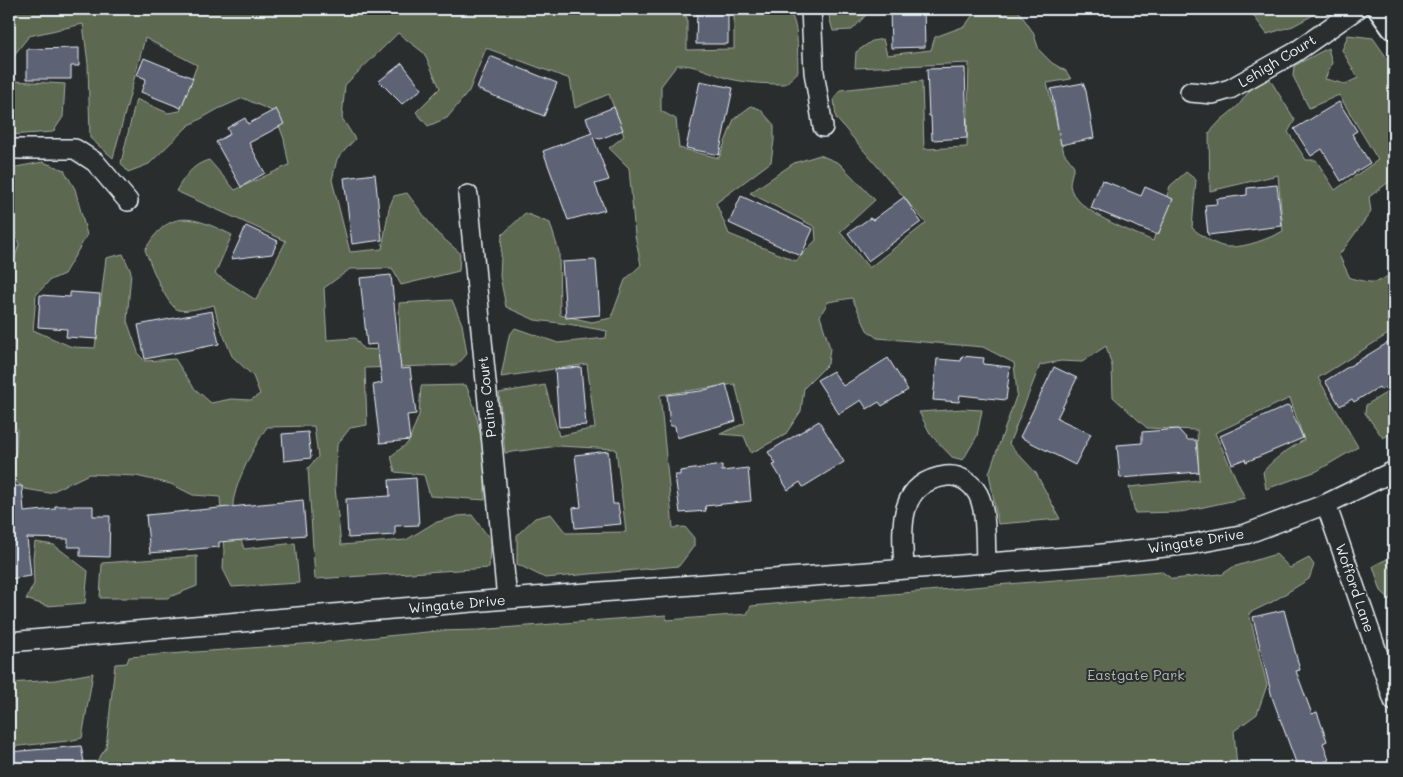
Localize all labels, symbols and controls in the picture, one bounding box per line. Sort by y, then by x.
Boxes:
street label: Lehigh Court [1234,30,1319,91]
street label: Paine Court [473,355,500,439]
street label: Wingate Drive [1146,523,1246,558]
street label: Wofford Lane [1331,541,1380,635]
street label: Wingate Drive [408,590,506,617]
park label: Eastgate Park [1087,665,1185,684]

